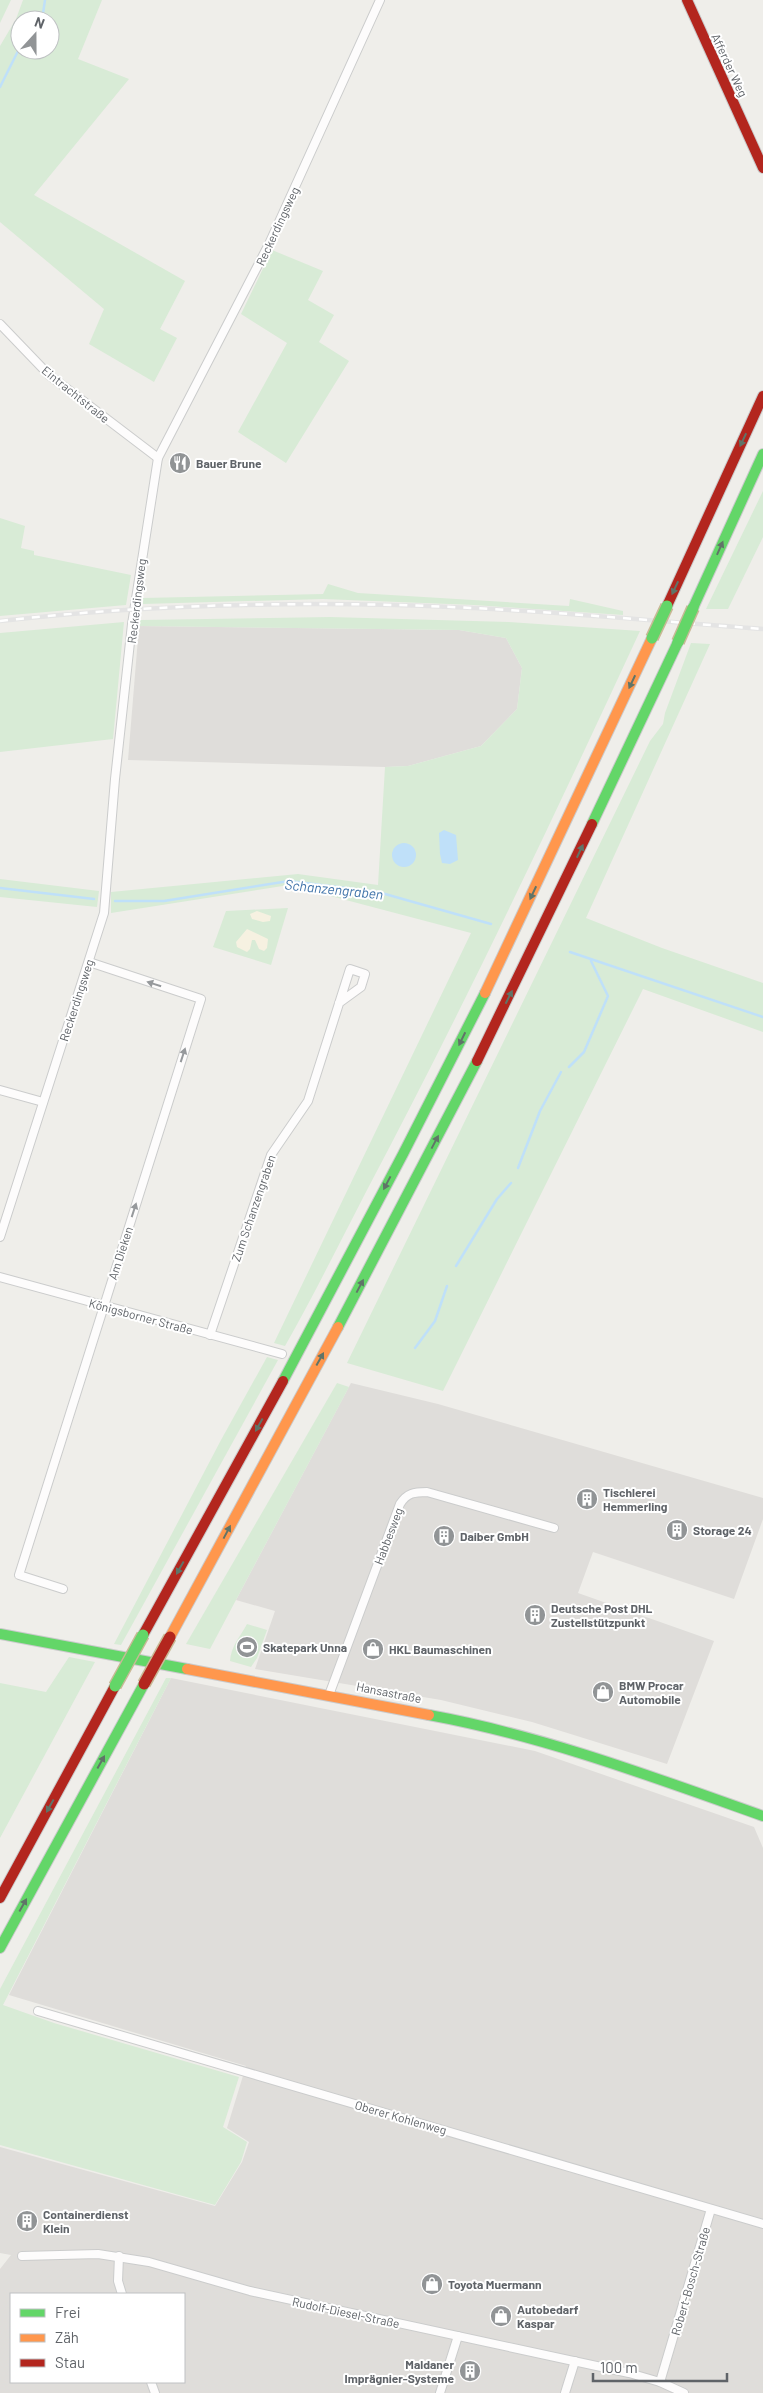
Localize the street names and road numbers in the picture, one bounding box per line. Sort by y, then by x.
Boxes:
street label: Afferder Weg [709,31,751,99]
street label: Reckerdingsweg [253,184,301,268]
street label: Eintrachtstraße [40,363,112,425]
street label: Reckerdingsweg [124,558,148,644]
street label: Reckerdingsweg [56,957,96,1043]
street label: Zum Schanzengraben [228,1153,278,1263]
street label: Am Dieken [105,1225,135,1281]
street label: Königsborner Straße [87,1295,195,1337]
street label: Habbesweg [371,1506,405,1566]
street label: Hansastraße [355,1679,423,1705]
street label: Oberer Kohlenweg [354,2097,448,2137]
street label: Robert-Bosch-Straße [668,2225,712,2337]
street label: Rudolf-Diesel-Straße [291,2294,401,2330]

